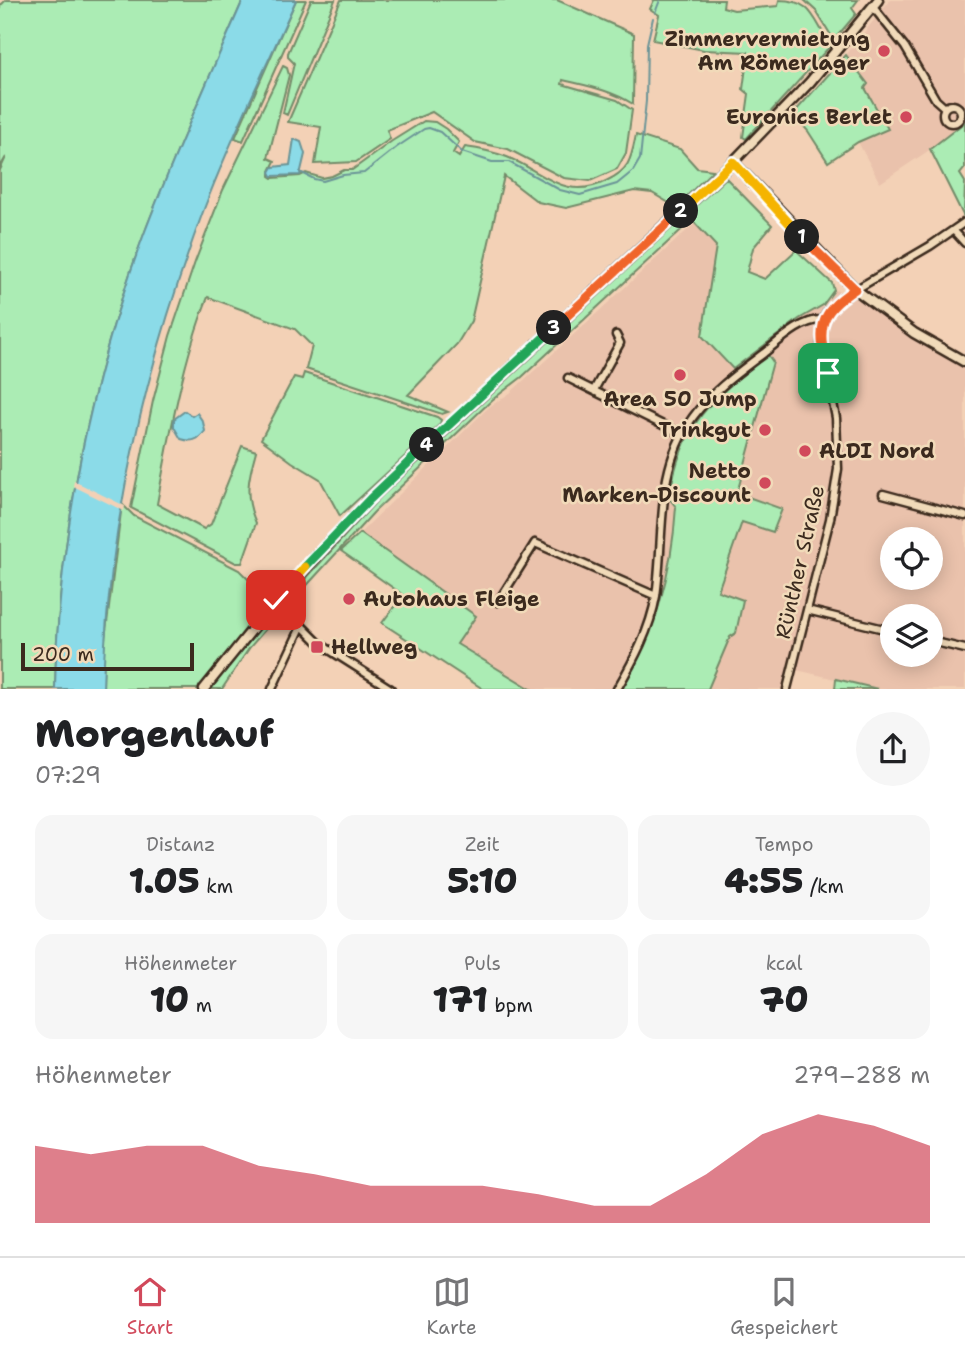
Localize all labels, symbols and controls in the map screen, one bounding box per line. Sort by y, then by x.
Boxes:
place label: Zimmervermietung Am Römerlager [664,25,870,77]
marker: Zimmervermietung Am Römerlager [876,43,892,59]
place label: Euronics Berlet [726,103,892,131]
marker: Euronics Berlet [898,109,914,125]
pin: 2 [664,194,698,228]
text: 2 [674,198,687,223]
pin: 1 [784,219,820,254]
text: 1 [797,224,806,249]
pin: 3 [536,310,572,346]
text: 3 [547,315,560,340]
pin [798,343,858,403]
icon: arrive [809,354,847,392]
marker: Area 50 Jump [672,367,688,383]
place label: Area 50 Jump [603,385,757,413]
place label: Trinkgut [658,416,751,444]
marker: Trinkgut [757,422,773,438]
pin: 4 [410,428,444,462]
text: 4 [420,432,433,457]
place label: ALDI Nord [819,437,935,465]
marker: ALDI Nord [797,443,813,459]
place label: Netto Marken-Discount [562,457,751,509]
marker: Netto Marken-Discount [757,475,773,491]
street label: Rünther Straße [769,482,831,642]
map controls [880,527,943,667]
button: locate [880,527,943,590]
pin [246,570,306,630]
icon: check [257,581,295,619]
place label: Autohaus Fleige [363,585,540,613]
marker: Autohaus Fleige [341,591,357,607]
button: layers [880,604,943,667]
place label: Hellweg [331,633,417,661]
marker: Hellweg [309,639,325,655]
scale bar [21,640,194,672]
text: 200 m [32,642,94,667]
text: Morgenlauf [35,708,274,759]
button: share [856,712,930,786]
text: 07:29 [35,760,101,790]
text: Distanz [146,832,215,857]
text: Zeit [465,832,500,857]
text: Tempo [755,832,813,857]
text: 1.05 [129,857,200,904]
text: 5:10 [447,857,518,904]
text: 4:55 [724,857,804,904]
text: km [200,874,233,899]
text: /km [804,874,844,899]
text: Höhenmeter [124,951,237,976]
text: Puls [464,951,501,976]
text: kcal [766,951,803,976]
text: 10 [150,976,189,1023]
text: 171 [432,976,488,1023]
text: 70 [760,976,809,1023]
text: m [189,993,212,1018]
text: bpm [488,993,533,1018]
text: Höhenmeter [35,1060,172,1090]
text: 279–288 m [793,1060,930,1090]
tab: Start [127,1273,173,1340]
tab: Karte [427,1273,477,1340]
tab: Gespeichert [730,1273,838,1340]

